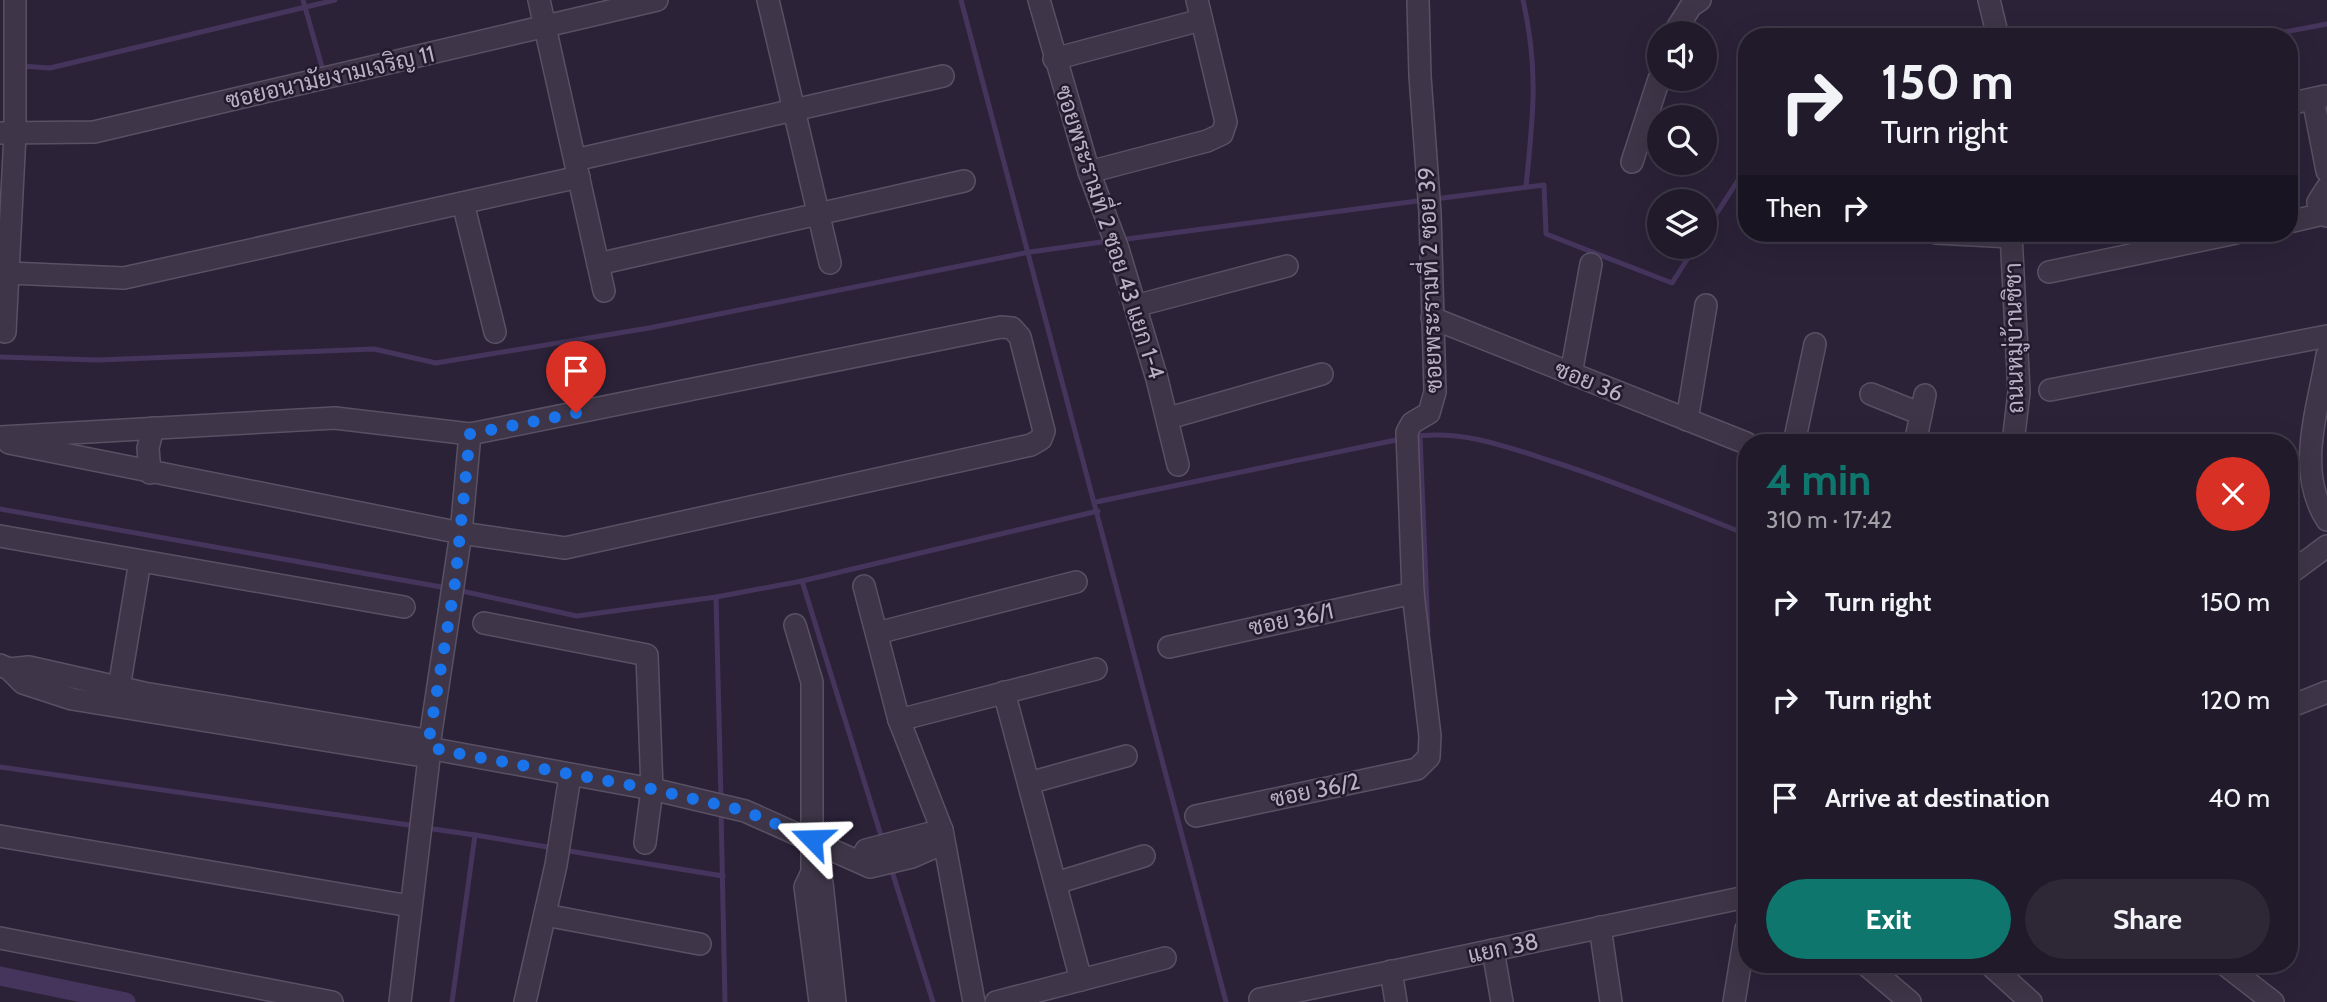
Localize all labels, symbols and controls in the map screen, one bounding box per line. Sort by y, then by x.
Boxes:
map controls [1647,21,1717,259]
button: sound [1647,21,1717,91]
street label: ซอยอนามัยงามเจริญ 11 [223,39,437,115]
text: 150 m [1881,52,2014,111]
icon: right [1766,56,1857,147]
street label: ซอยพระรามที่ 2 ซอย 43 แยก 1-4 [1049,79,1177,382]
button: search [1647,105,1717,175]
text: Turn right [1881,112,2008,151]
street label: ซอยพระรามที่ 2 ซอย 39 [1405,166,1448,394]
button: layers [1647,189,1717,259]
icon: right [1836,189,1874,227]
text: Then [1766,192,1822,224]
street label: ถนนหมู่บ้านชิชา [1998,262,2032,414]
pin [546,341,606,413]
icon: arrive [557,352,595,390]
street label: ซอย 36 [1551,355,1627,407]
text: 4 min [1766,454,1871,506]
button: close [2196,457,2270,531]
text: 310 m · 17:42 [1766,506,1892,534]
icon: right [1766,583,1804,621]
text: Turn right [1825,586,1931,618]
text: 150 m [2201,586,2270,618]
street label: ซอย 36/1 [1246,596,1336,642]
icon: right [1766,681,1804,719]
text: Turn right [1825,684,1931,716]
text: 120 m [2201,684,2270,716]
street label: ซอย 36/2 [1268,767,1362,813]
icon: arrive [1766,779,1804,817]
text: Arrive at destination [1825,782,2050,814]
text: 40 m [2208,782,2270,814]
position arrow [775,802,849,876]
button: Exit [1766,879,2011,959]
button: Share [2025,879,2270,959]
street label: แยก 38 [1465,927,1541,969]

